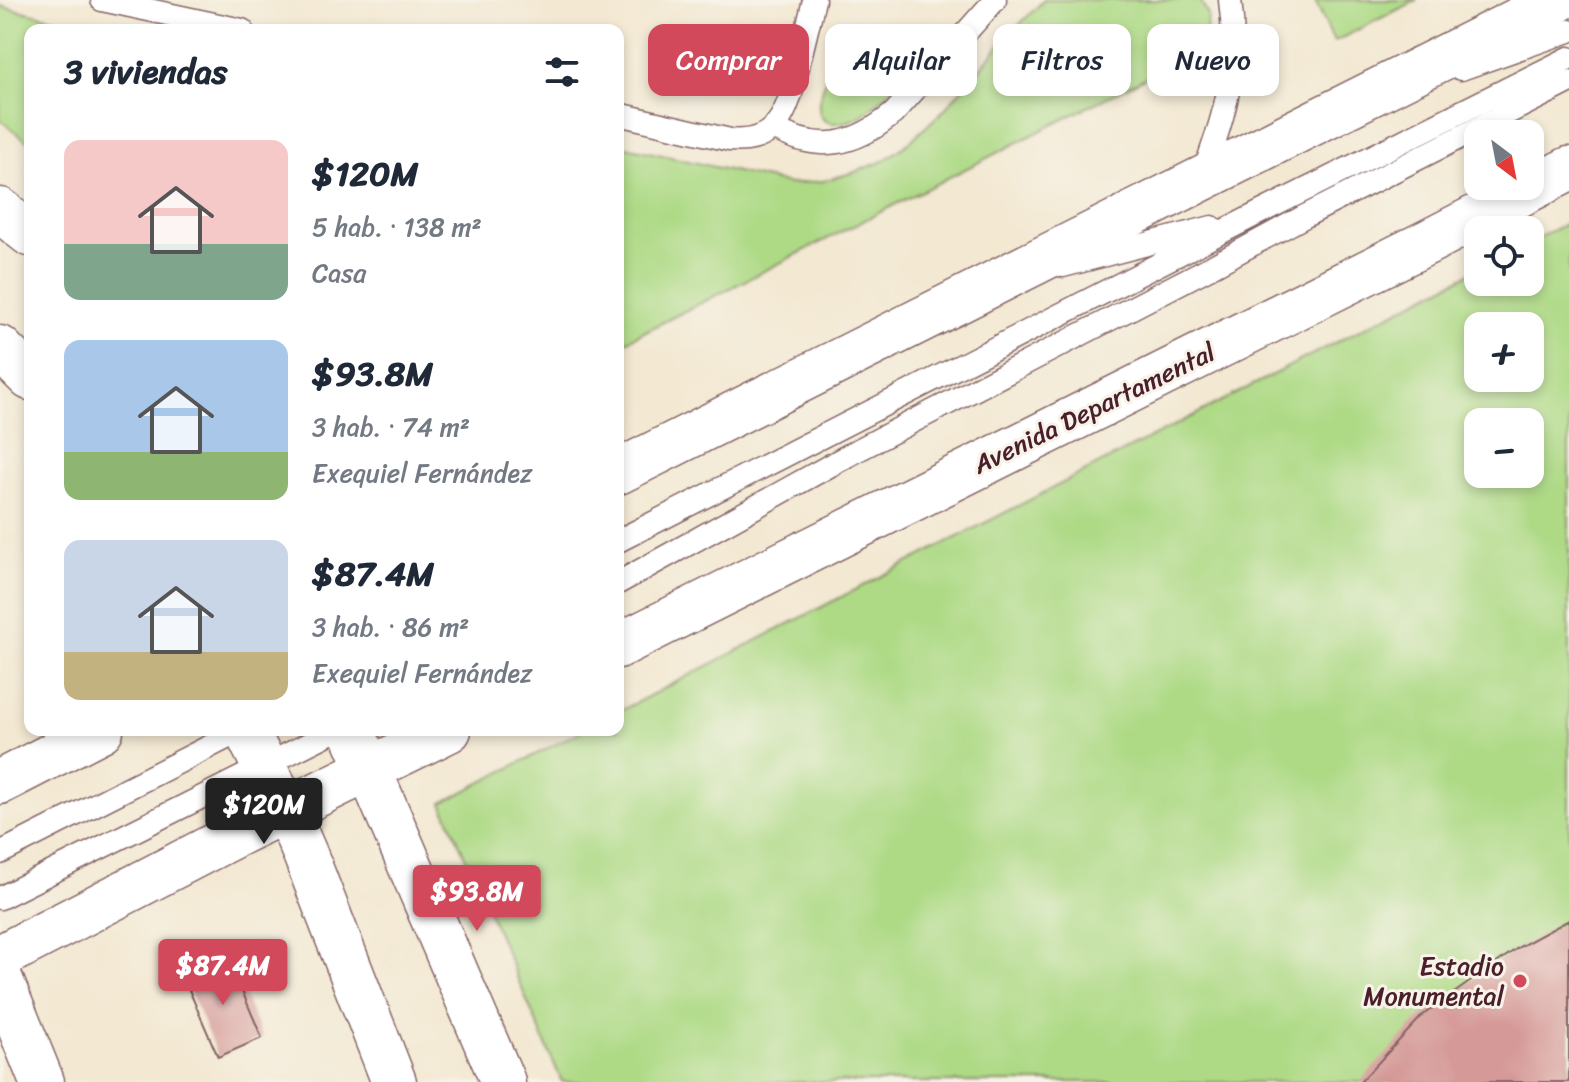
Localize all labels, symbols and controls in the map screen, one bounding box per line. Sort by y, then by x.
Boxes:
chip: Comprar [648,24,809,96]
chip: Alquilar [825,24,977,96]
chip: Filtros [993,24,1131,96]
chip: Nuevo [1147,24,1279,96]
text: 3 viviendas [64,42,227,102]
icon: filters [540,50,584,94]
north arrow [1464,120,1544,200]
map controls [1464,120,1544,488]
text: $120M [312,144,418,204]
icon: home [128,172,224,268]
text: 5 hab. · 138 m² [312,204,482,250]
button: locate [1464,216,1544,296]
text: Casa [312,250,366,296]
button: + [1464,312,1544,392]
street label: Avenida Departamental [964,329,1224,487]
text: $93.8M [312,344,433,404]
icon: home [128,372,224,468]
text: 3 hab. · 74 m² [312,404,470,450]
button: − [1464,408,1544,488]
text: Exequiel Fernández [312,450,532,496]
text: $87.4M [312,544,434,604]
icon: home [128,572,224,668]
text: 3 hab. · 86 m² [312,604,469,650]
text: Exequiel Fernández [312,650,532,696]
pin: $120M [208,778,320,846]
text: $120M [223,781,305,827]
pin: $93.8M [412,865,542,933]
text: $93.8M [431,868,523,914]
pin: $87.4M [158,939,288,1007]
text: $87.4M [176,942,270,988]
place label: Estadio Monumental [1363,943,1505,1019]
marker: Estadio Monumental [1511,972,1529,990]

